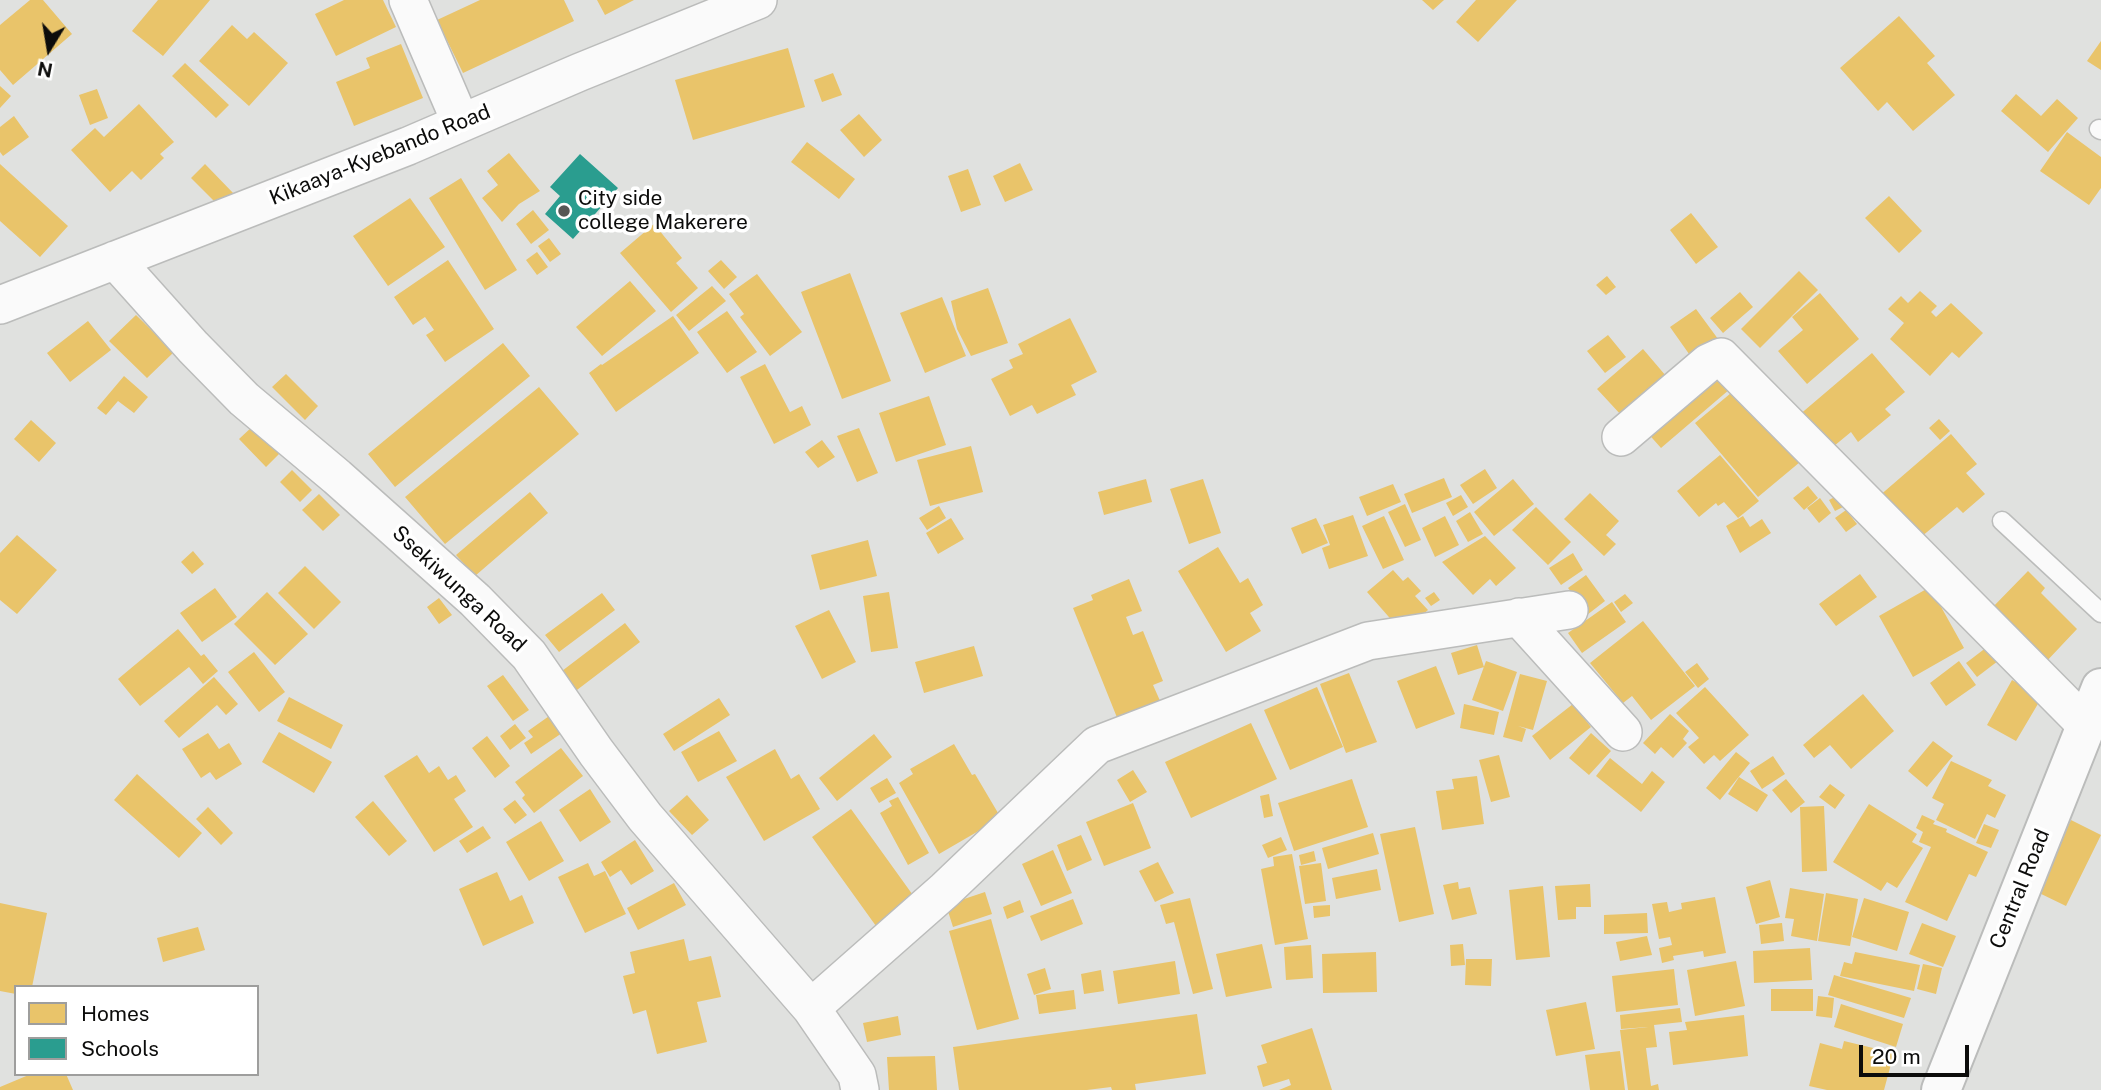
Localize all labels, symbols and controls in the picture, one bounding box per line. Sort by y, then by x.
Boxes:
north arrow [14,14,84,84]
text: N [36,57,54,82]
street label: Kikaaya-Kyebando Road [266,99,494,211]
place label: City side college Makerere [578,186,748,236]
marker: City side college Makerere [556,203,572,219]
street label: Ssekiwunga Road [387,521,531,657]
street label: Central Road [1985,825,2055,953]
legend [14,985,259,1076]
text: Homes [81,1001,149,1026]
scale bar [1863,1030,1973,1074]
text: Schools [81,1036,159,1061]
text: 20 m [1872,1044,1921,1069]

